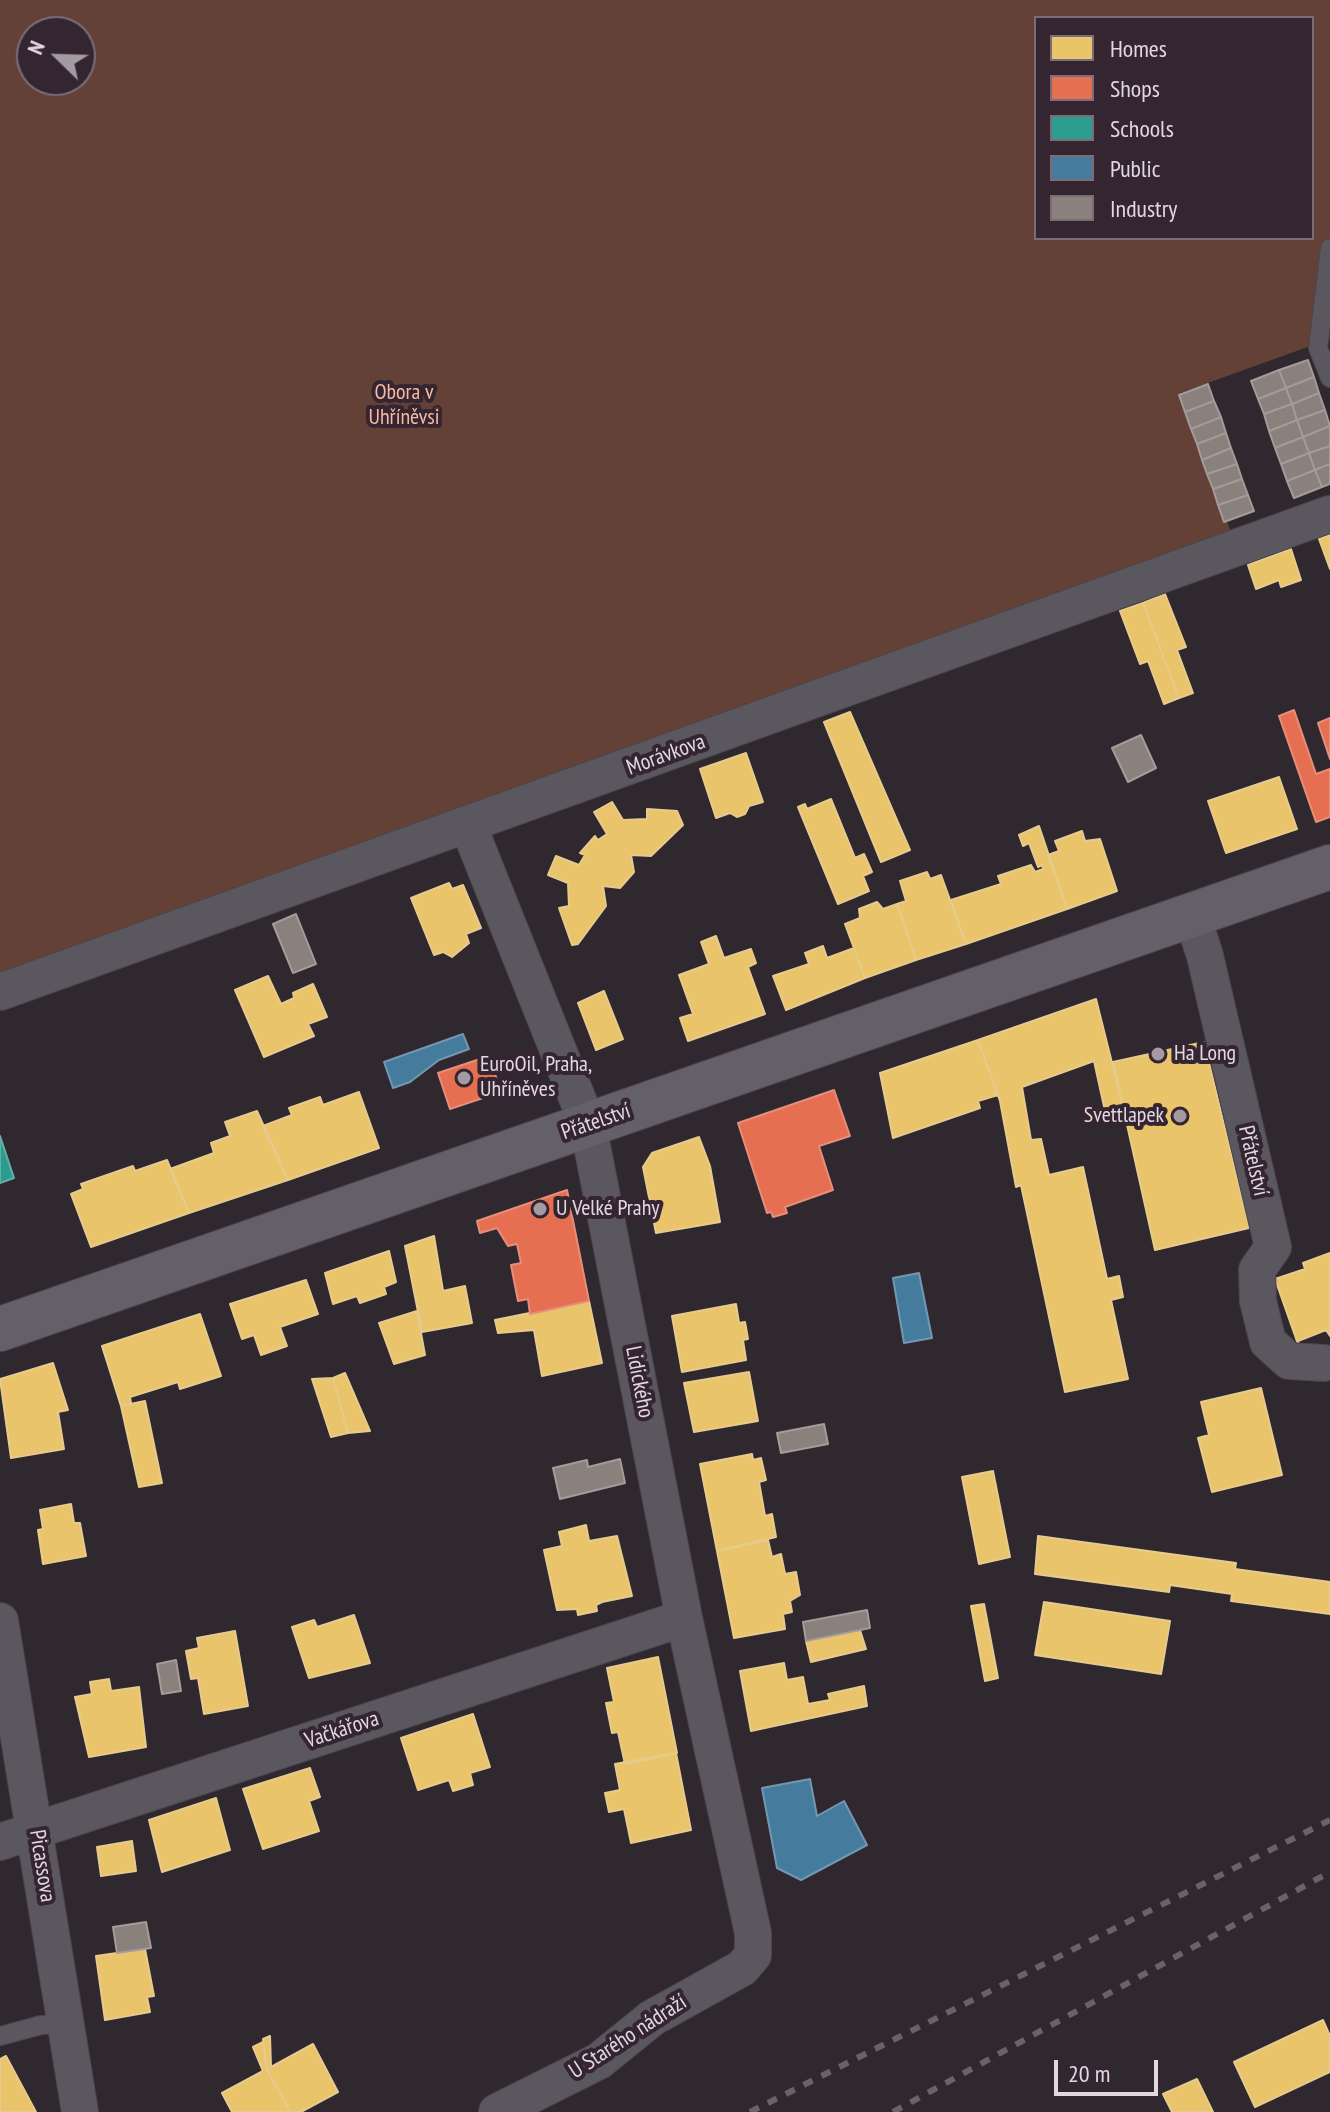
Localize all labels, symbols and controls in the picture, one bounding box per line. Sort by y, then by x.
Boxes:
north arrow [16,16,96,96]
legend [1034,16,1314,240]
text: Homes [1110,33,1167,64]
text: N [21,36,51,58]
text: Shops [1110,73,1160,104]
text: Schools [1110,113,1174,144]
text: Public [1110,153,1160,184]
text: Industry [1110,193,1177,224]
park label: Obora v Uhříněvsi [368,380,440,432]
street label: Morávkova [623,729,709,781]
place label: Ha Long [1174,1041,1236,1067]
marker: Ha Long [1149,1045,1167,1063]
place label: EuroOil, Praha, Uhříněves [480,1052,592,1104]
marker: EuroOil, Praha, Uhříněves [455,1069,473,1087]
street label: Přátelství [558,1098,634,1146]
place label: Svettlapek [1084,1103,1164,1129]
marker: Svettlapek [1171,1107,1189,1125]
street label: Přátelství [1232,1123,1274,1199]
place label: U Velké Prahy [556,1196,660,1222]
marker: U Velké Prahy [531,1200,549,1218]
street label: Lidického [619,1344,659,1420]
street label: Vačkářova [302,1706,382,1754]
street label: Picassova [23,1828,61,1904]
street label: U Starého nádraží [564,1989,692,2085]
scale bar [1058,2044,1162,2094]
text: 20 m [1068,2058,1110,2089]

